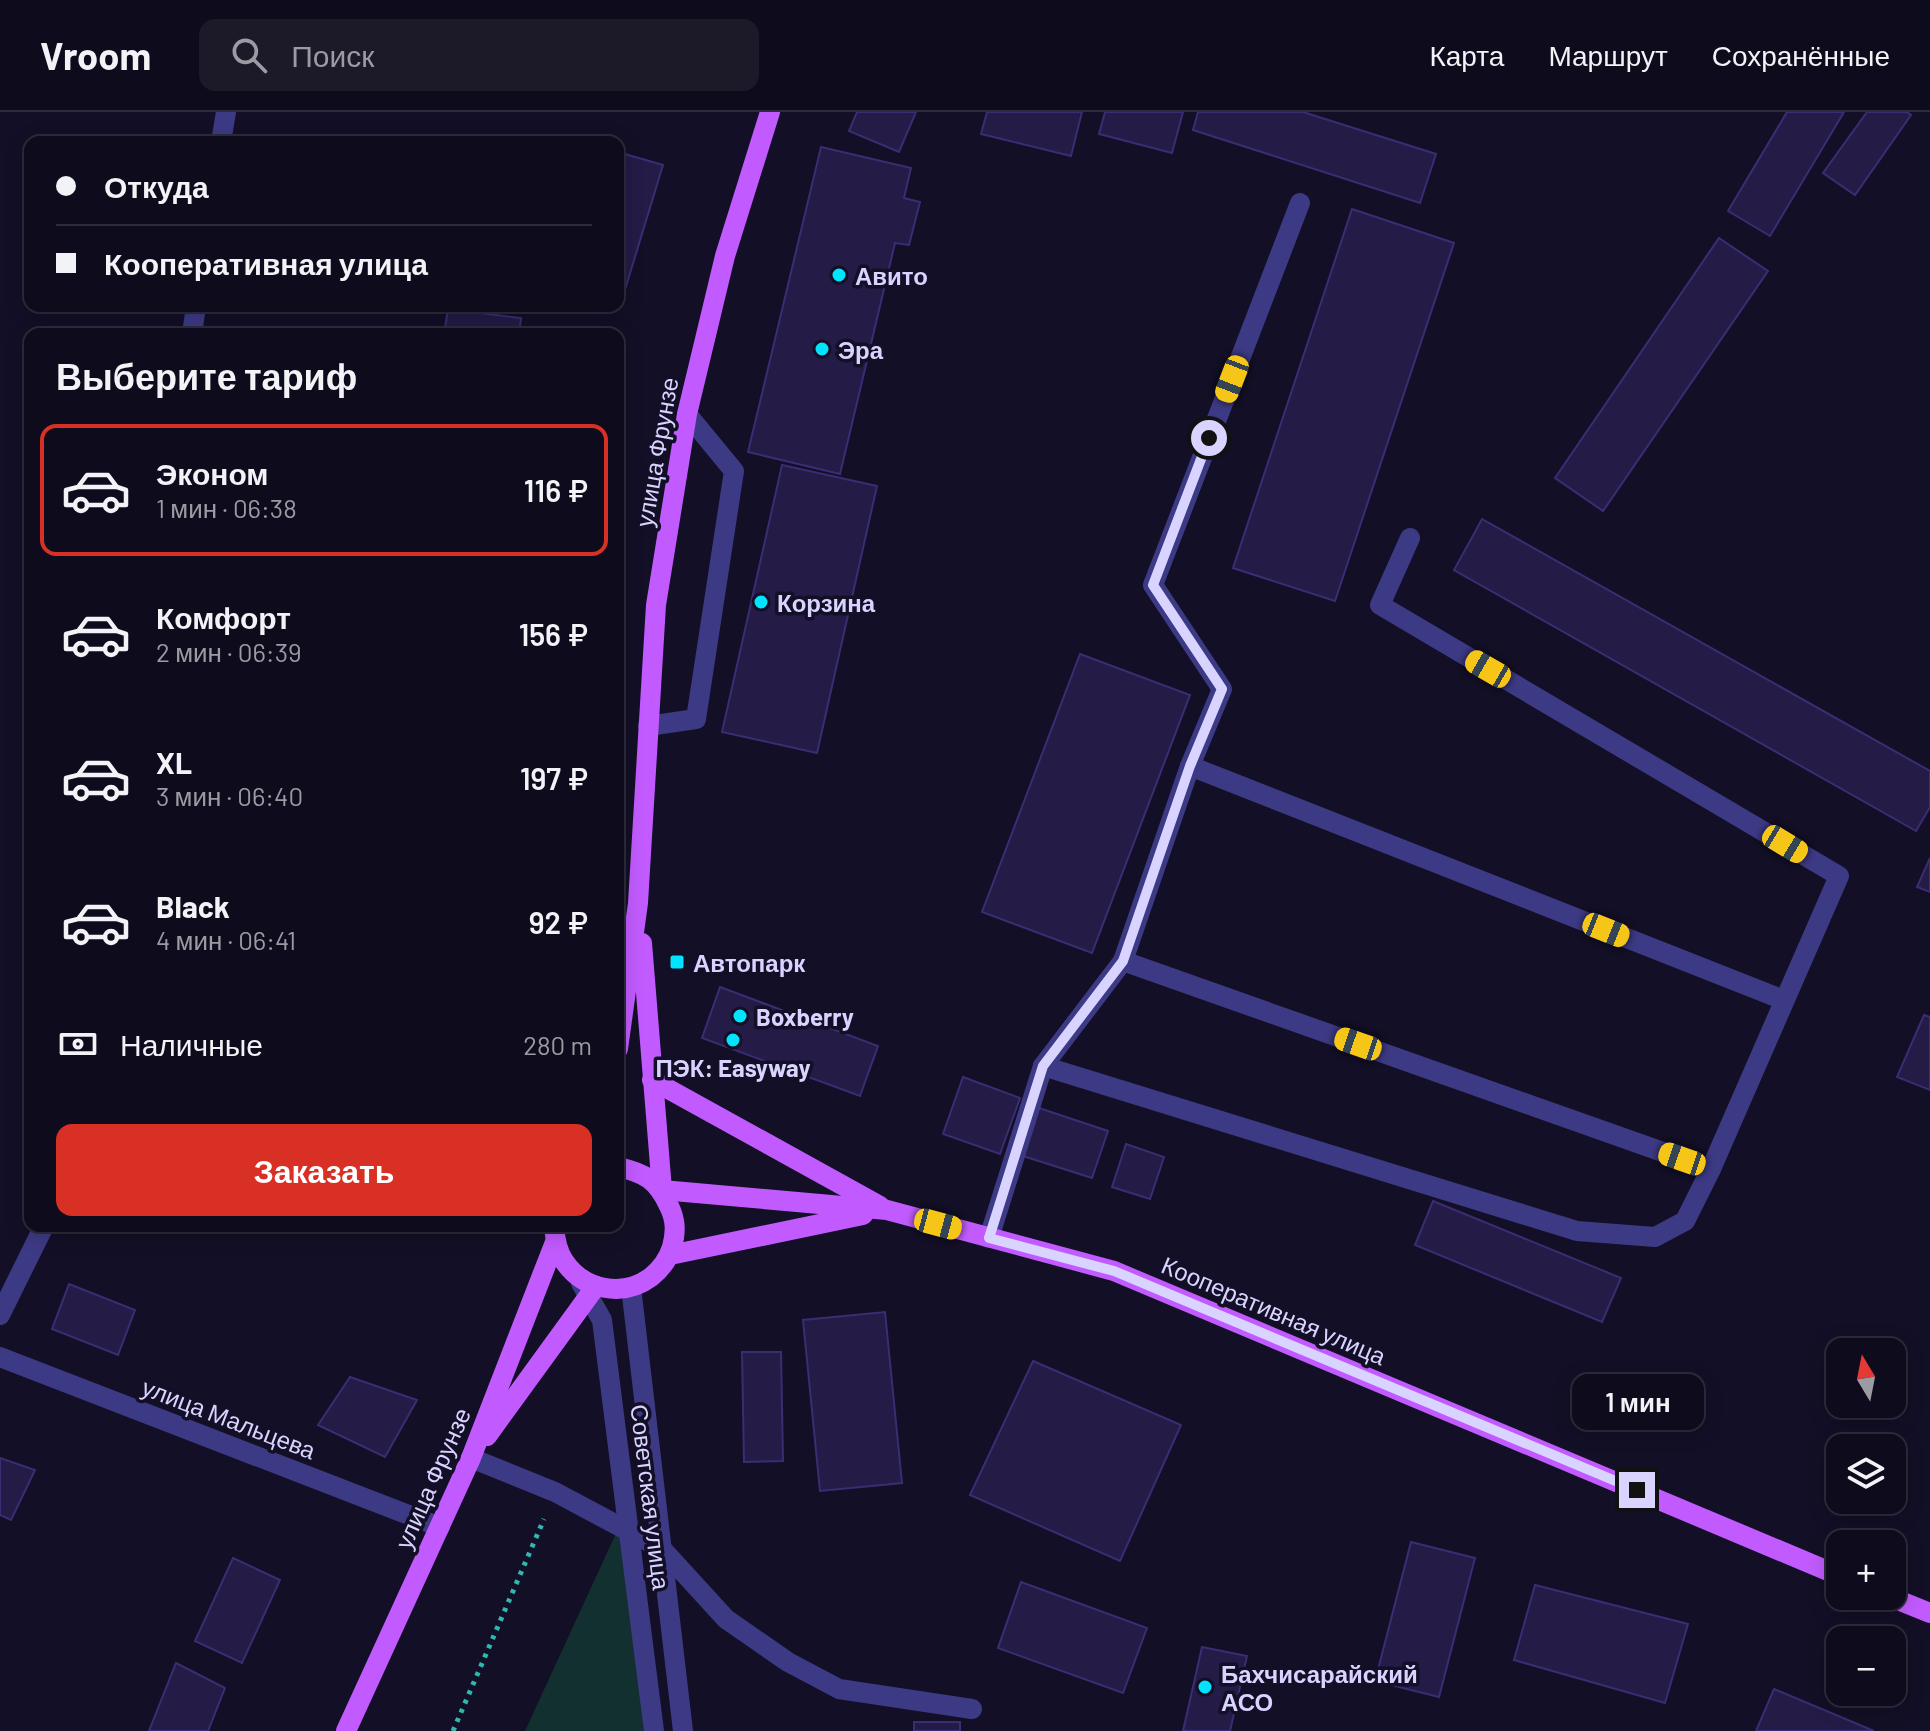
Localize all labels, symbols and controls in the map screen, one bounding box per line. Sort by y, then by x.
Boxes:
search box [199,19,759,91]
text: Vroom [40,32,151,78]
icon: search [227,33,271,77]
text: Поиск [291,37,374,73]
text: Карта [1429,38,1504,72]
text: Маршрут [1548,38,1668,72]
text: Сохранённые [1712,38,1890,72]
text: Откуда [104,168,209,204]
text: Кооперативная улица [104,245,428,281]
place label: Авито [855,261,928,290]
marker: Авито [830,266,848,284]
place label: Эра [838,335,884,364]
marker: Эра [813,340,831,358]
car [1212,352,1252,406]
text: Выберите тариф [56,354,357,397]
street label: улица Фрунзе [629,375,683,529]
route start [1191,420,1227,456]
icon: car [60,454,132,526]
text: Эконом [156,455,269,491]
text: 116 ₽ [524,472,588,508]
text: 1 мин · 06:38 [156,492,297,523]
place label: Корзина [777,588,876,617]
marker: Корзина [752,593,770,611]
icon: car [60,598,132,670]
text: Комфорт [156,599,291,635]
text: 156 ₽ [519,616,588,652]
text: 2 мин · 06:39 [156,636,302,667]
car [1461,647,1515,691]
icon: car [60,742,132,814]
text: XL [156,744,192,780]
text: 197 ₽ [520,760,588,796]
text: 3 мин · 06:40 [156,780,303,811]
car [1758,821,1812,867]
icon: car [60,886,132,958]
text: Black [156,888,230,924]
text: 92 ₽ [529,904,588,940]
car [1579,910,1633,950]
text: 4 мин · 06:41 [156,924,296,955]
place label: Автопарк [693,948,806,977]
marker: Автопарк [668,953,686,971]
place label: Boxberry [756,1002,854,1031]
marker: Boxberry [731,1007,749,1025]
icon: cash [56,1022,100,1066]
car [1331,1025,1385,1063]
text: Наличные [120,1026,263,1062]
text: 280 m [523,1029,592,1060]
marker: ПЭК: Easyway [724,1031,742,1049]
place label: ПЭК: Easyway [655,1053,811,1082]
button: Заказать [56,1124,592,1216]
car [1655,1140,1709,1178]
car [912,1206,964,1242]
street label: Кооперативная улица [1158,1250,1391,1371]
north arrow [1826,1338,1906,1418]
map controls [1826,1338,1906,1706]
street label: улица Мальцева [138,1372,320,1465]
callout: 1 мин [1571,1374,1703,1430]
text: 1 мин [1605,1386,1671,1417]
street label: улица Фрунзе [388,1403,476,1553]
street label: Советская улица [625,1403,677,1592]
button: layers [1826,1434,1906,1514]
route end [1619,1472,1655,1508]
button: + [1826,1530,1906,1610]
button: − [1826,1626,1906,1706]
place label: Бахчисарайский АСО [1221,1659,1418,1716]
marker: Бахчисарайский АСО [1196,1678,1214,1696]

